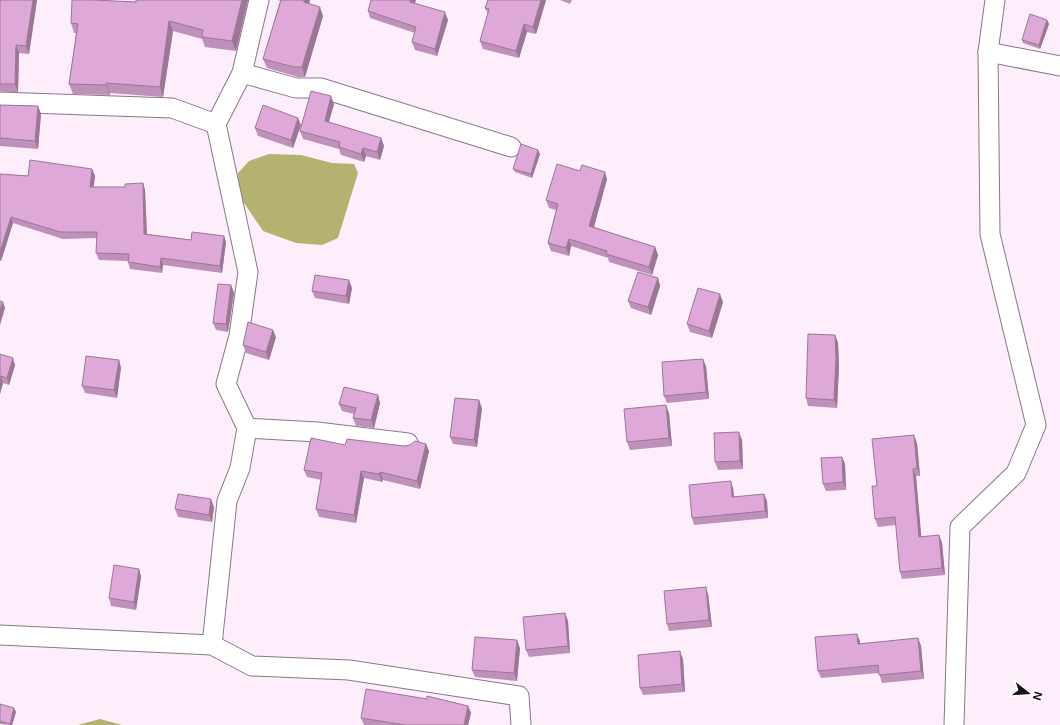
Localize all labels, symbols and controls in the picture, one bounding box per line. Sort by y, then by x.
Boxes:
north arrow [1008,673,1048,713]
text: N [1030,690,1045,702]

